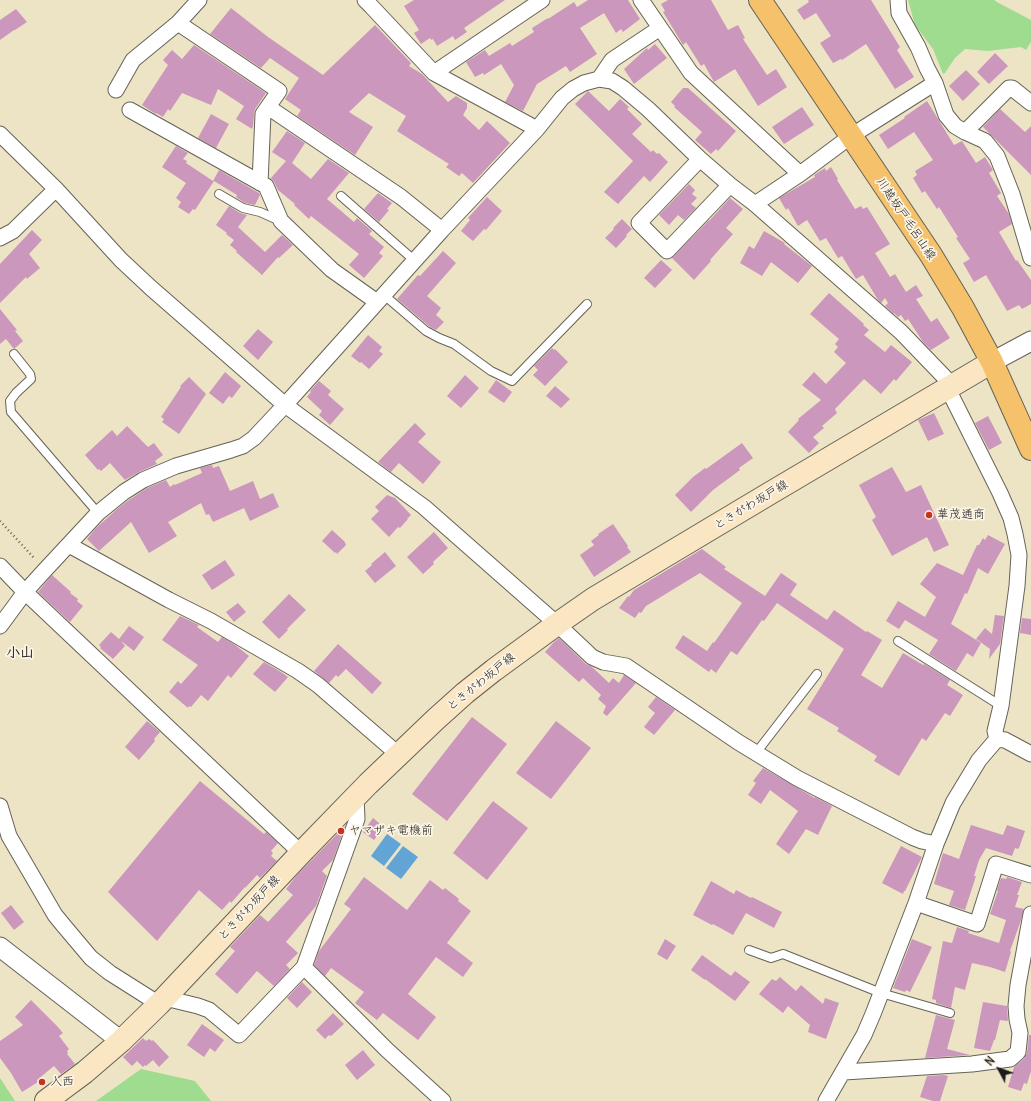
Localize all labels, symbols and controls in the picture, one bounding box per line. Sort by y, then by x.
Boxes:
street label: 川越坂戸毛呂山線 [873,175,939,263]
street label: ときがわ坂戸線 [711,477,791,533]
place label: 華茂通商 [937,508,985,522]
marker: 華茂通商 [924,510,934,520]
district label: 小山 [6,645,34,661]
street label: ときがわ坂戸線 [444,650,518,714]
place label: ヤマザキ電機前 [349,824,433,838]
marker: ヤマザキ電機前 [336,826,346,836]
street label: ときがわ坂戸線 [215,872,283,944]
north arrow [979,1049,1019,1089]
text: N [982,1054,998,1069]
place label: 入西 [50,1075,74,1089]
marker: 入西 [37,1077,47,1087]

